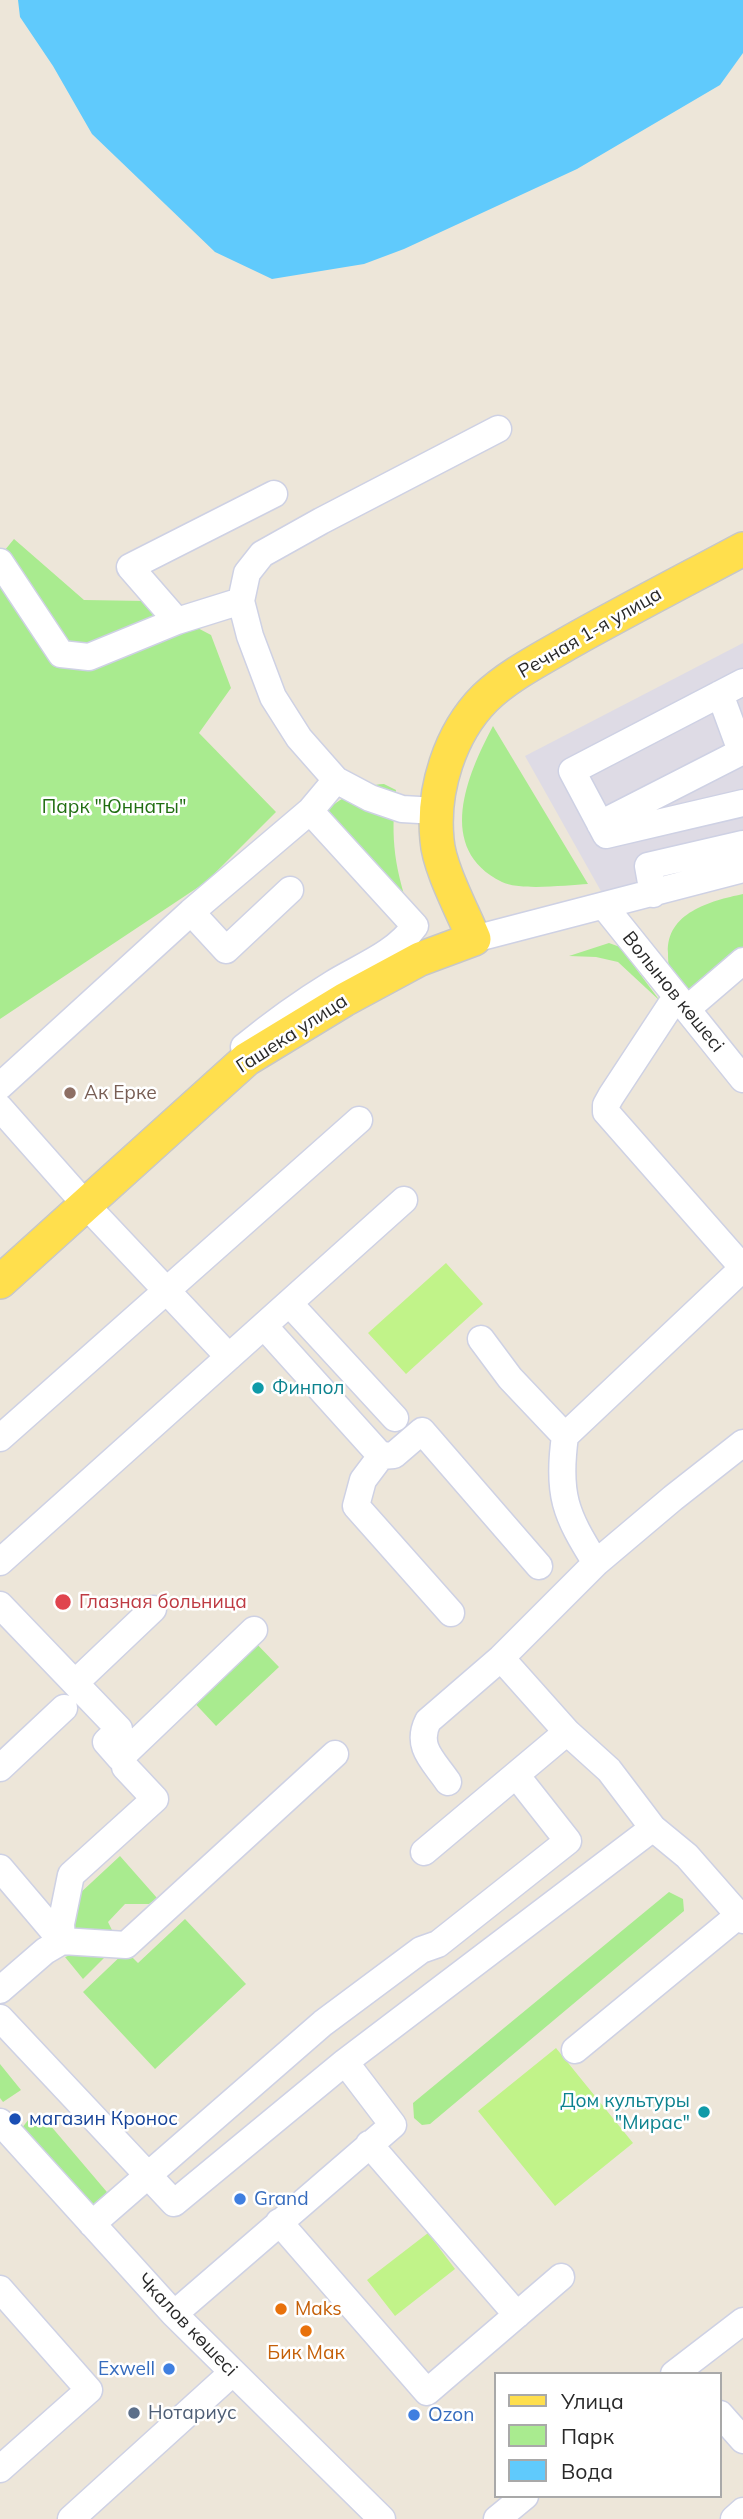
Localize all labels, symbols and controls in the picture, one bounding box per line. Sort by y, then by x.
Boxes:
street label: Речная 1-я улица [514,583,666,683]
park label: Парк "Юннаты" [42,796,186,818]
street label: Волынов көшесі [617,927,729,1057]
street label: Гашека улица [232,990,352,1078]
place label: Ак Ерке [84,1082,157,1104]
marker: Ак Ерке [62,1085,78,1101]
place label: Финпол [272,1377,344,1399]
marker: Финпол [250,1380,266,1396]
place label: Глазная больница [79,1591,247,1613]
marker: Глазная больница [53,1592,73,1612]
place label: Дом культуры "Мирас" [560,2090,690,2134]
marker: Дом культуры "Мирас" [696,2104,712,2120]
place label: магазин Кронос [29,2108,178,2130]
marker: магазин Кронос [7,2111,23,2127]
place label: Grand [254,2188,309,2210]
marker: Grand [232,2191,248,2207]
street label: Чкалов көшесі [132,2269,242,2381]
place label: Maks [295,2298,342,2320]
marker: Maks [273,2301,289,2317]
marker: Бик Мак [298,2323,314,2339]
place label: Бик Мак [267,2342,345,2364]
place label: Exwell [98,2358,155,2380]
marker: Exwell [161,2361,177,2377]
legend [494,2372,722,2498]
text: Улица [561,2388,624,2414]
place label: Нотариус [148,2402,236,2424]
place label: Ozon [428,2404,474,2426]
marker: Нотариус [126,2405,142,2421]
marker: Ozon [406,2407,422,2423]
text: Парк [561,2423,614,2449]
text: Вода [561,2458,613,2484]

